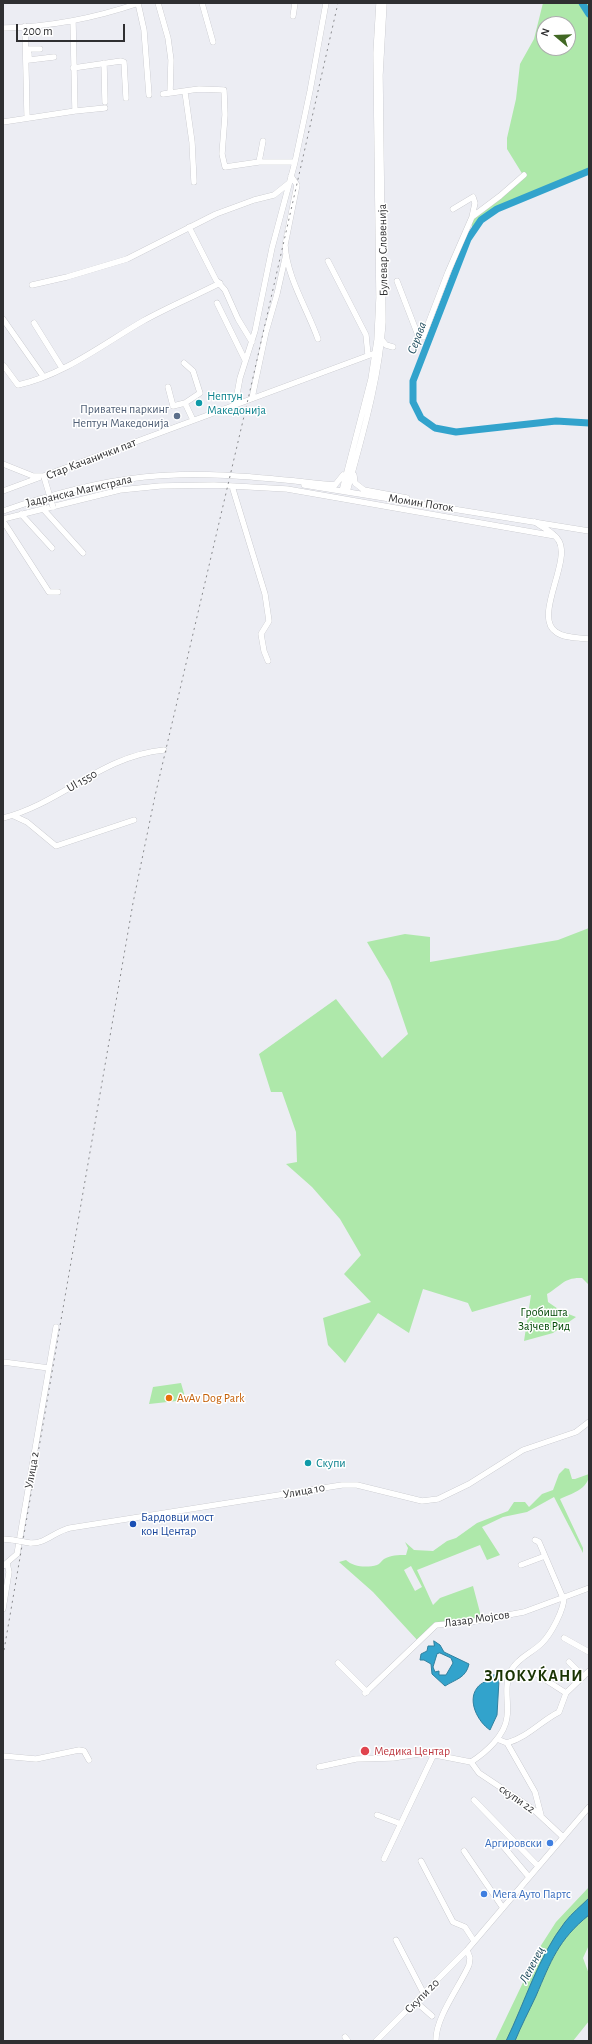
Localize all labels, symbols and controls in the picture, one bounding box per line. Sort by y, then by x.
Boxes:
scale bar [18,16,127,42]
north arrow [536,16,576,56]
text: 200 m [23,25,53,37]
text: N [539,27,552,38]
street label: Булевар Словенија [375,204,391,296]
water label: Серава [404,320,430,356]
place label: Нептун Македонија [207,389,266,417]
marker: Нептун Македонија [194,398,204,408]
place label: Приватен паркинг Нептун Македонија [72,402,169,430]
marker: Приватен паркинг Нептун Македонија [172,411,182,421]
street label: Стар Качанички пат [44,435,138,483]
street label: Јадранска Магистрала [25,472,133,510]
street label: Момин Поток [387,491,455,515]
street label: Ul 1550 [64,767,100,795]
park label: Гробишта Зајчев Рид [518,1305,570,1333]
place label: AvAv Dog Park [177,1391,244,1405]
marker: AvAv Dog Park [164,1393,174,1403]
street label: Улица 2 [22,1450,42,1490]
place label: Скупи [316,1456,346,1470]
marker: Скупи [303,1458,313,1468]
street label: Улица 10 [282,1480,326,1502]
place label: Бардовци мост кон Центар [141,1510,214,1538]
marker: Бардовци мост кон Центар [128,1519,138,1529]
street label: Лазар Мојсов [444,1607,510,1631]
district label: ЗЛОКУЌАНИ [484,1666,584,1686]
place label: Медика Центар [374,1744,450,1758]
marker: Медика Центар [359,1745,371,1757]
street label: скупи 22 [496,1781,538,1817]
place label: Аргировски [485,1836,542,1850]
marker: Аргировски [545,1838,555,1848]
place label: Мега Ауто Партс [492,1887,571,1901]
marker: Мега Ауто Партс [479,1889,489,1899]
water label: Лепенец [516,1944,548,1986]
street label: Скупи 20 [402,1976,442,2016]

